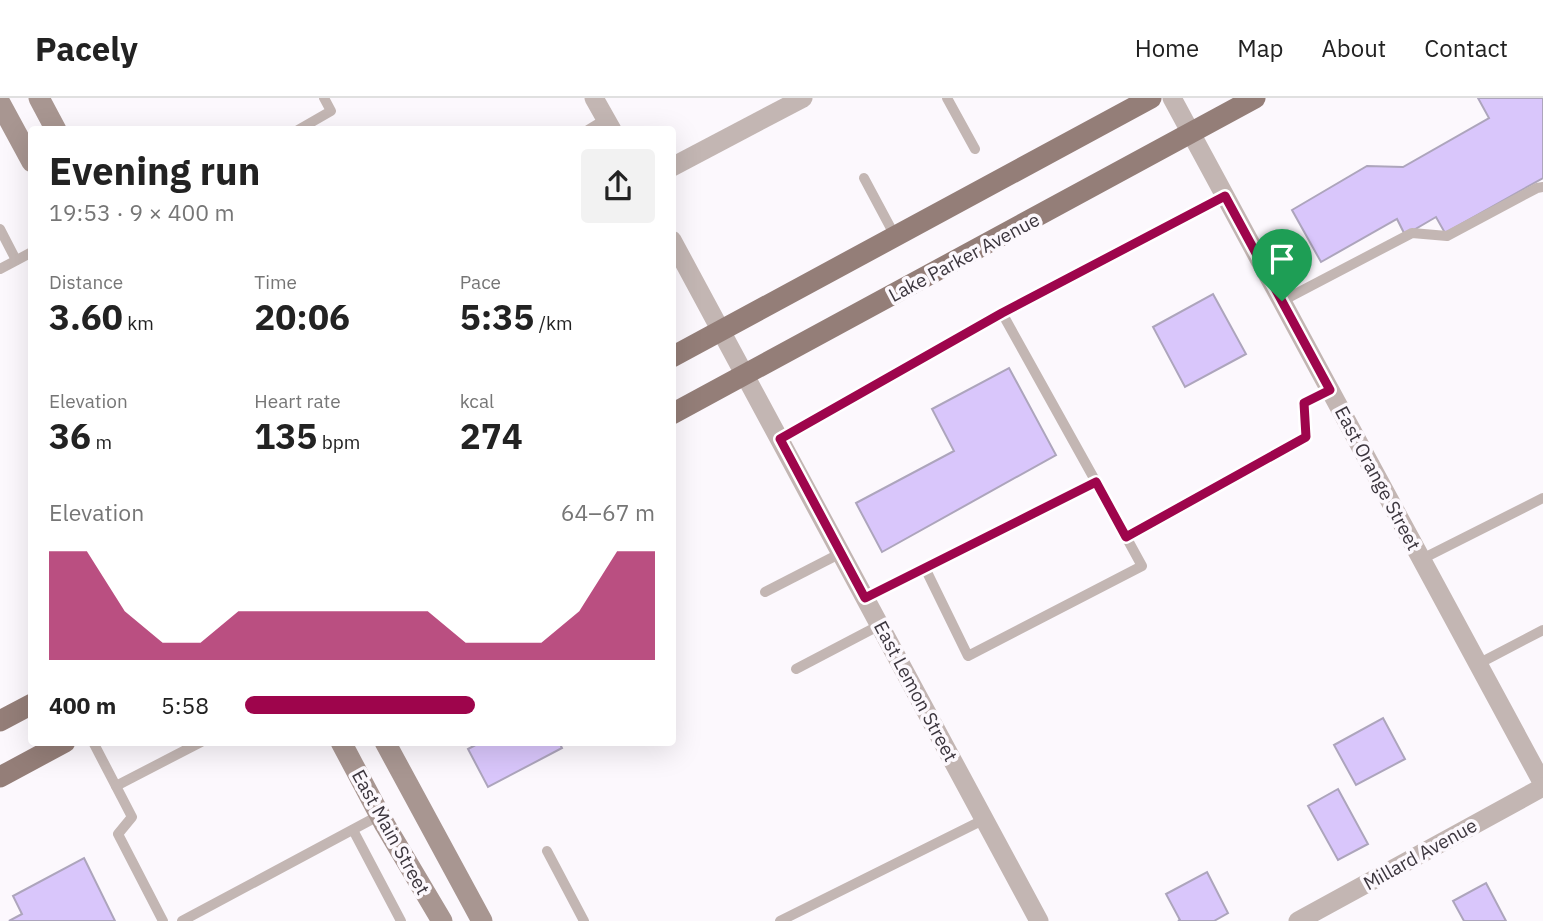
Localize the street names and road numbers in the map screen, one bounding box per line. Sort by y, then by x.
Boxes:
street label: Lake Parker Avenue [884,207,1044,307]
street label: East Orange Street [1330,402,1426,554]
street label: East Lemon Street [869,617,963,765]
street label: East Main Street [347,765,435,899]
street label: Millard Avenue [1359,813,1481,895]

